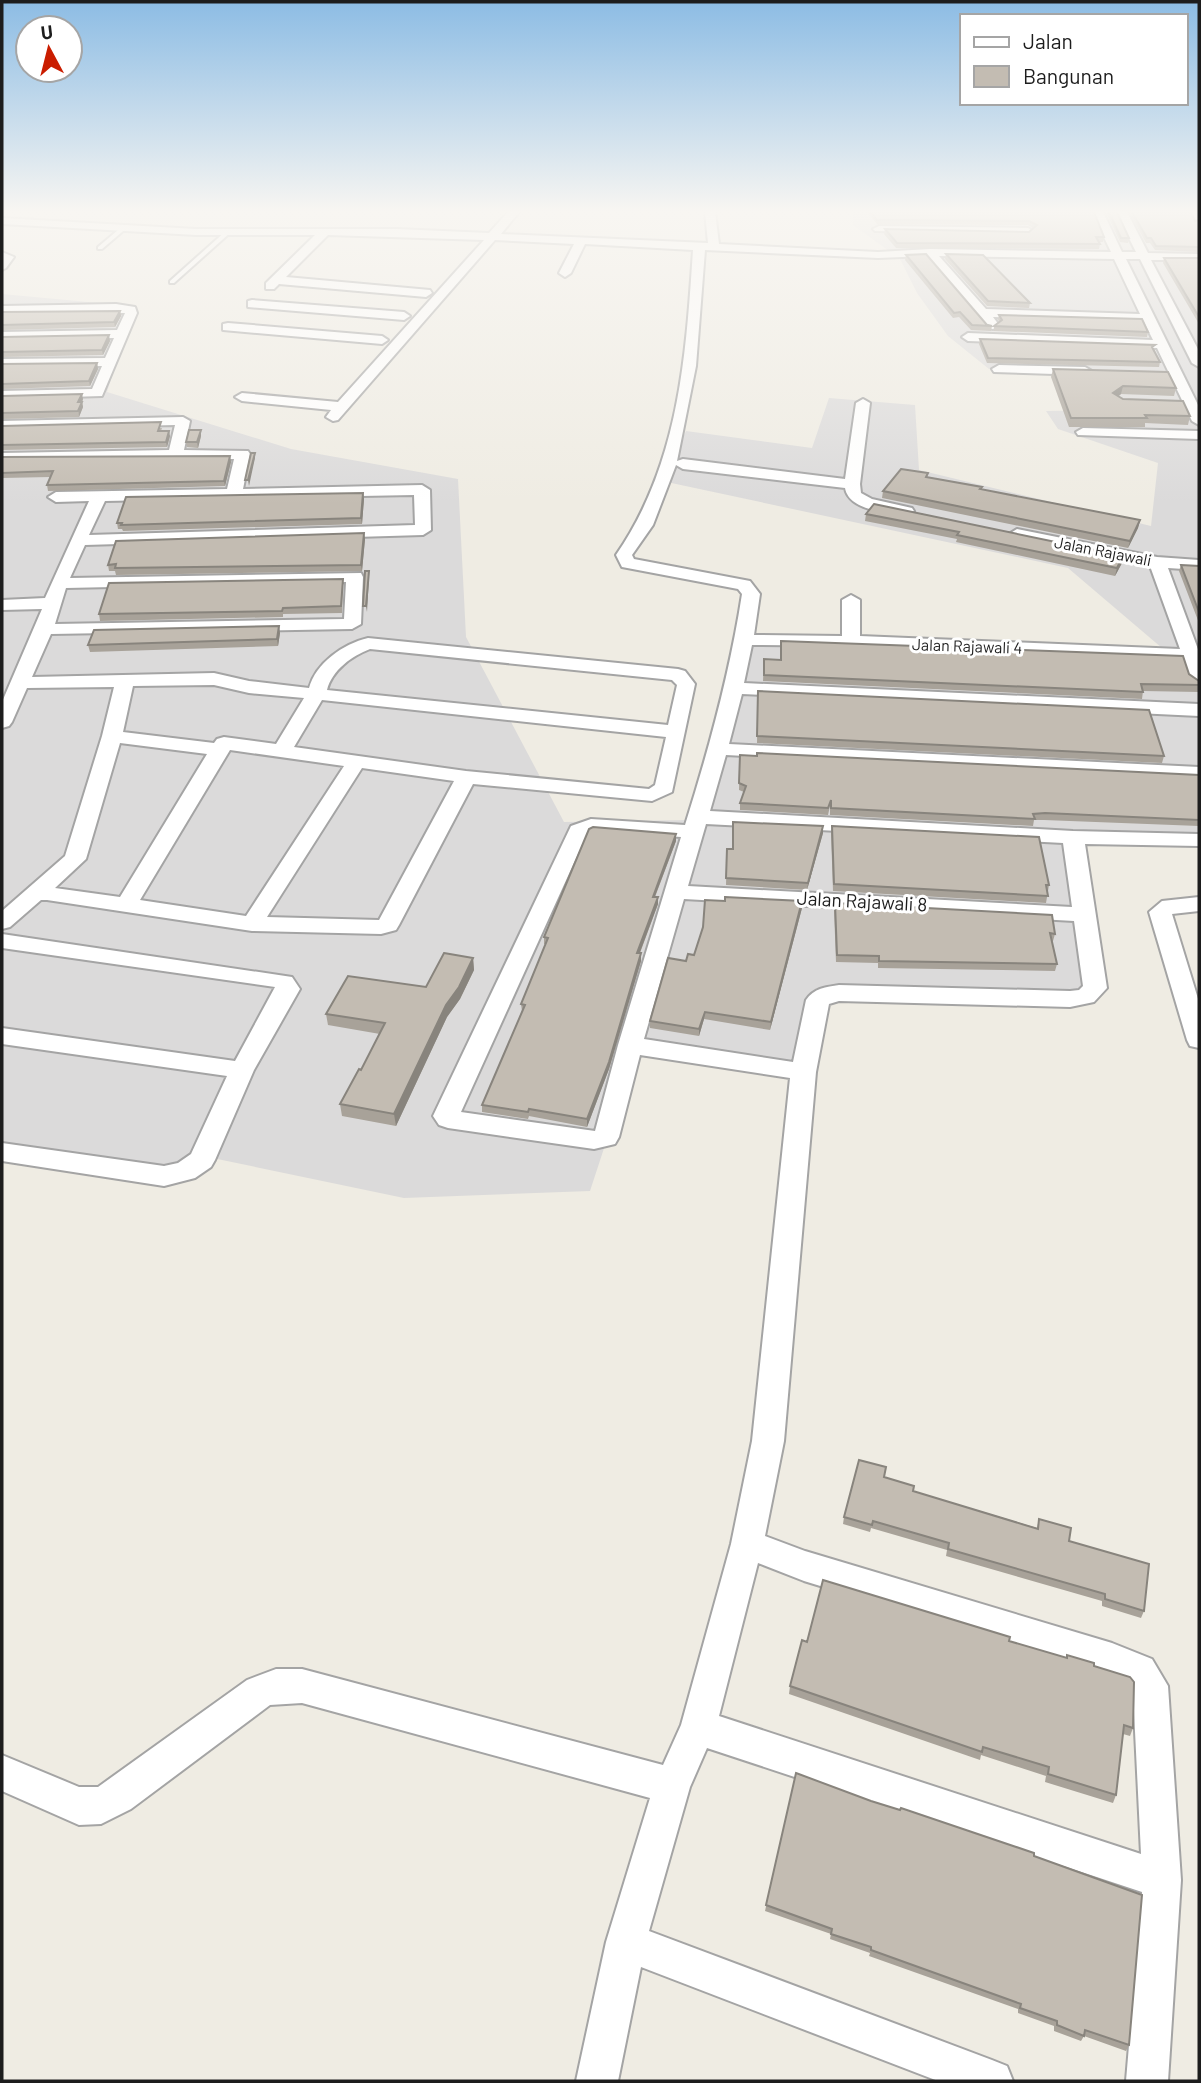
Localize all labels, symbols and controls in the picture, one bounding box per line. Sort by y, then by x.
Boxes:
north arrow [14,14,84,84]
legend [960,14,1187,105]
text: U [40,19,54,44]
text: Jalan [1023,28,1073,53]
text: Bangunan [1023,63,1114,88]
street label: Jalan Rajawali [1053,532,1153,569]
street label: Jalan Rajawali 4 [912,634,1023,657]
street label: Jalan Rajawali 8 [796,886,928,915]

